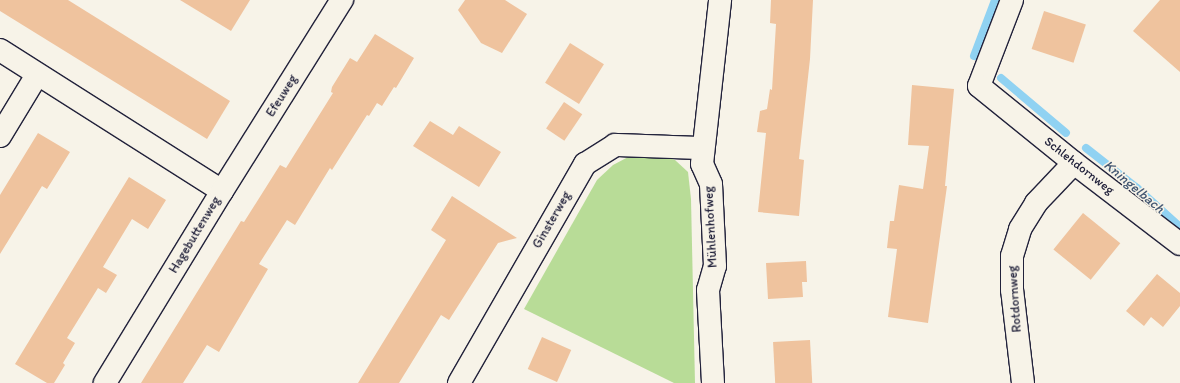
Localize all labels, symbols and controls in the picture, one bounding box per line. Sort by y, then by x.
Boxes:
street label: Efeuweg [263,72,301,120]
street label: Schlehdornweg [1041,134,1117,198]
water label: Kningelbach [1100,157,1168,217]
street label: Mühlenhofweg [701,186,721,268]
street label: Ginsterweg [529,189,575,251]
street label: Hagebuttenweg [166,194,224,276]
street label: Rotdornweg [1005,265,1025,333]

